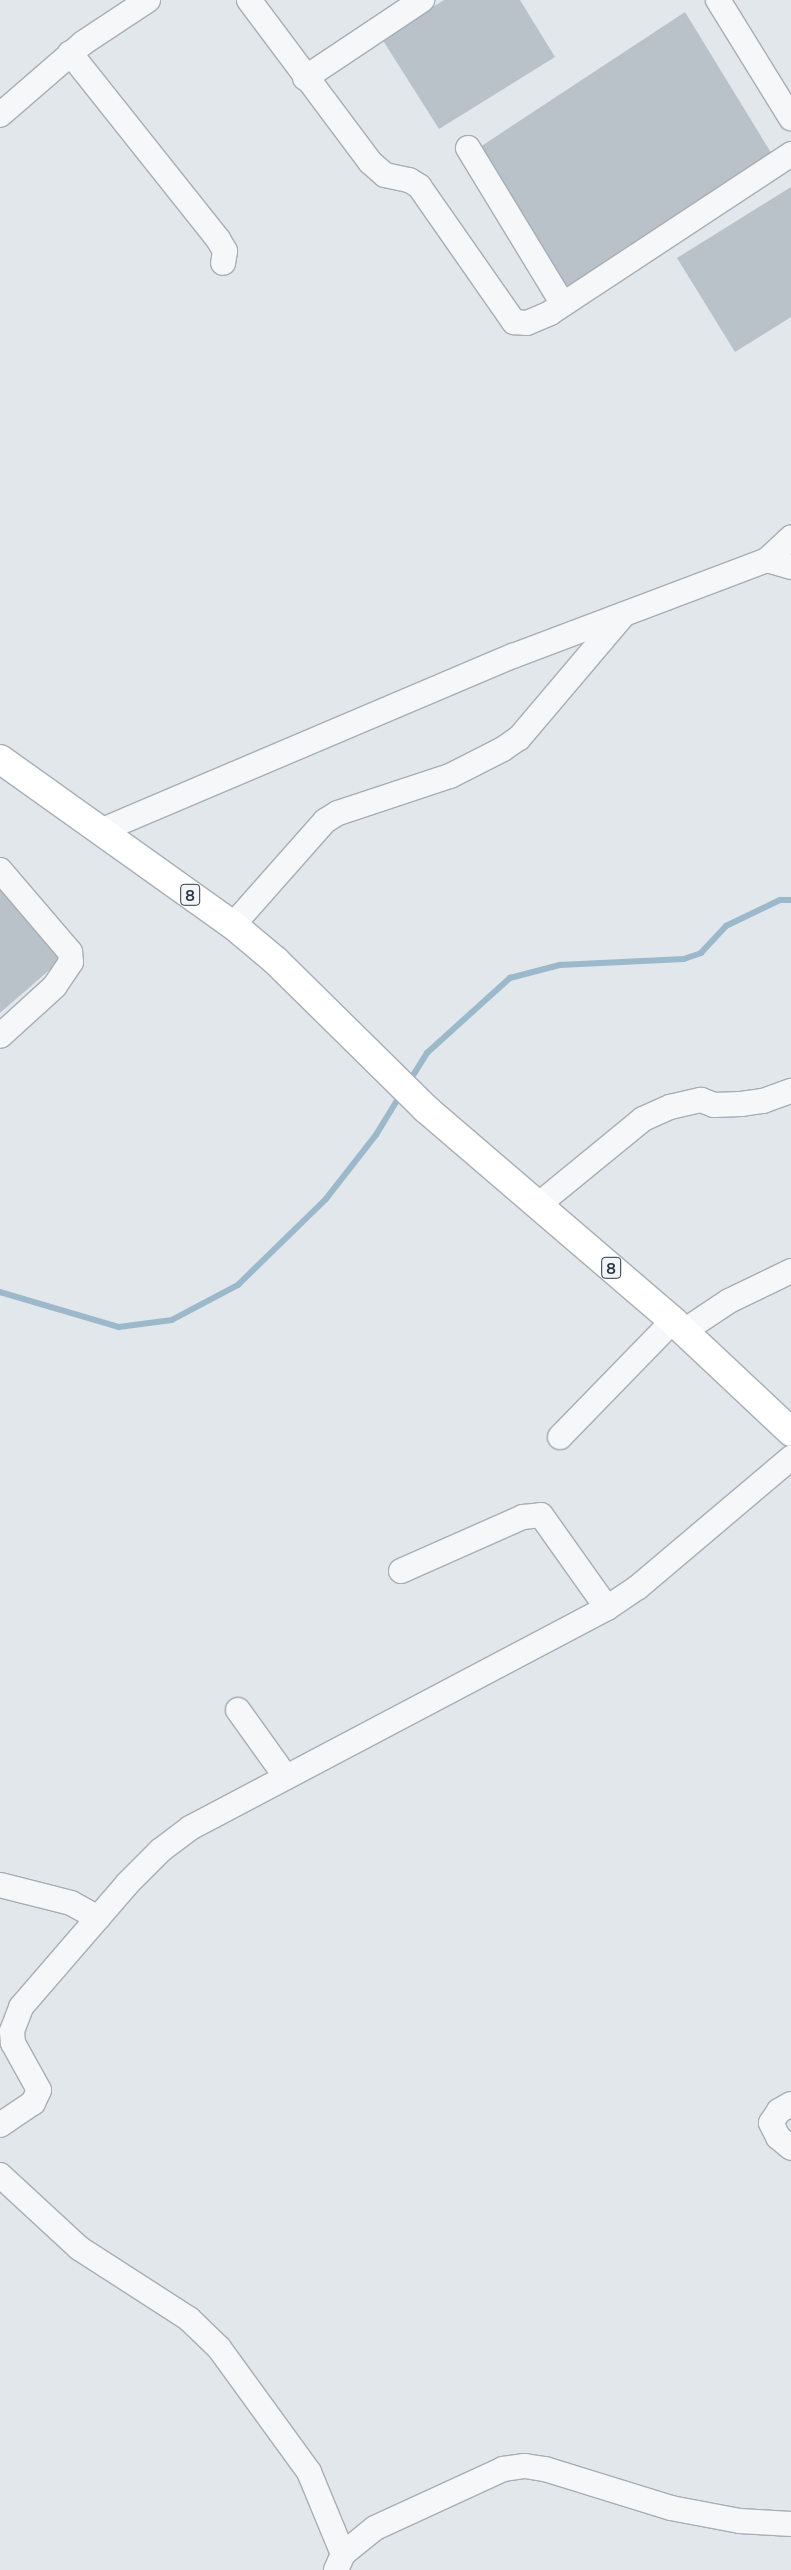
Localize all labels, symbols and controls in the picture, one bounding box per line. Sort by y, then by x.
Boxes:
road number: 8 [180,882,200,908]
road number: 8 [601,1254,621,1282]

